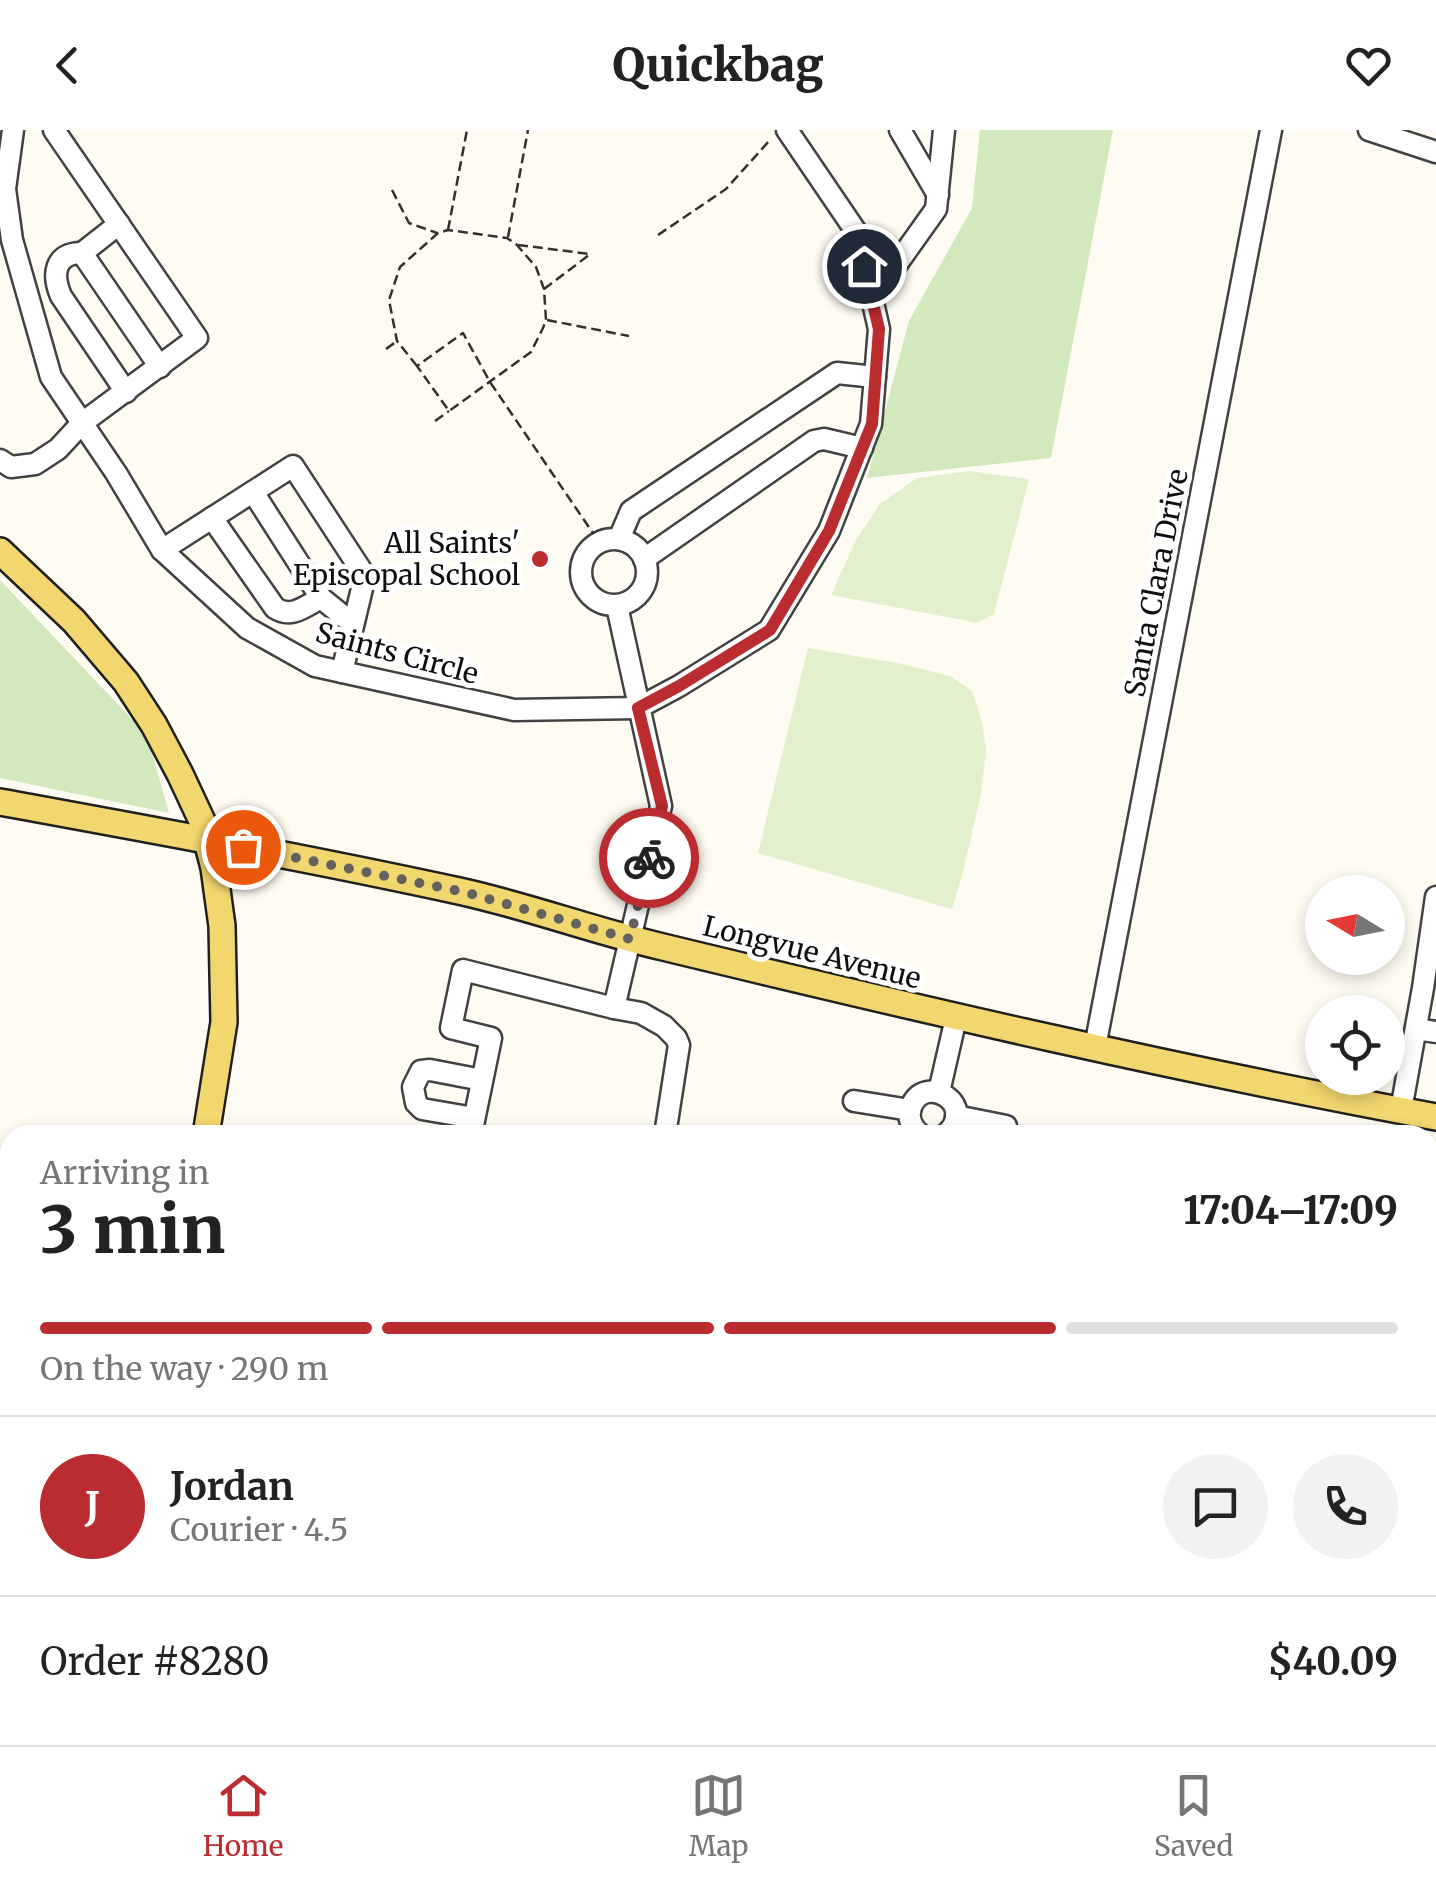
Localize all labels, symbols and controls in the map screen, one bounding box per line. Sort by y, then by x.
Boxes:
text: Quickbag [612,37,824,93]
icon: back [40,38,95,93]
icon: heart [1341,38,1396,93]
pin [822,224,907,309]
icon: home [837,239,892,294]
street label: Santa Clara Drive [1116,466,1196,700]
place label: All Saints' Episcopal School [293,525,520,593]
marker: All Saints' Episcopal School [529,548,551,570]
street label: Saints Circle [312,614,482,692]
pin [201,805,286,890]
courier [599,808,699,908]
icon: bag [216,820,271,875]
icon: bike [622,831,677,886]
north arrow [1305,875,1405,975]
map controls [1305,875,1405,1095]
street label: Longvue Avenue [699,908,925,996]
button: locate [1305,995,1405,1095]
text: Arriving in [40,1153,209,1193]
text: 17:04–17:09 [1183,1187,1398,1234]
text: 3 min [40,1189,225,1271]
text: On the way · 290 m [40,1349,328,1389]
button: chat [1163,1454,1268,1559]
button: phone [1293,1454,1398,1559]
text: Jordan [170,1463,294,1510]
text: J [85,1483,100,1530]
text: Courier · 4.5 [170,1510,348,1550]
text: Order #8280 [40,1638,270,1685]
text: $40.09 [1268,1638,1398,1685]
tab: Home [203,1768,283,1864]
tab: Map [689,1768,749,1864]
tab: Saved [1154,1768,1233,1864]

